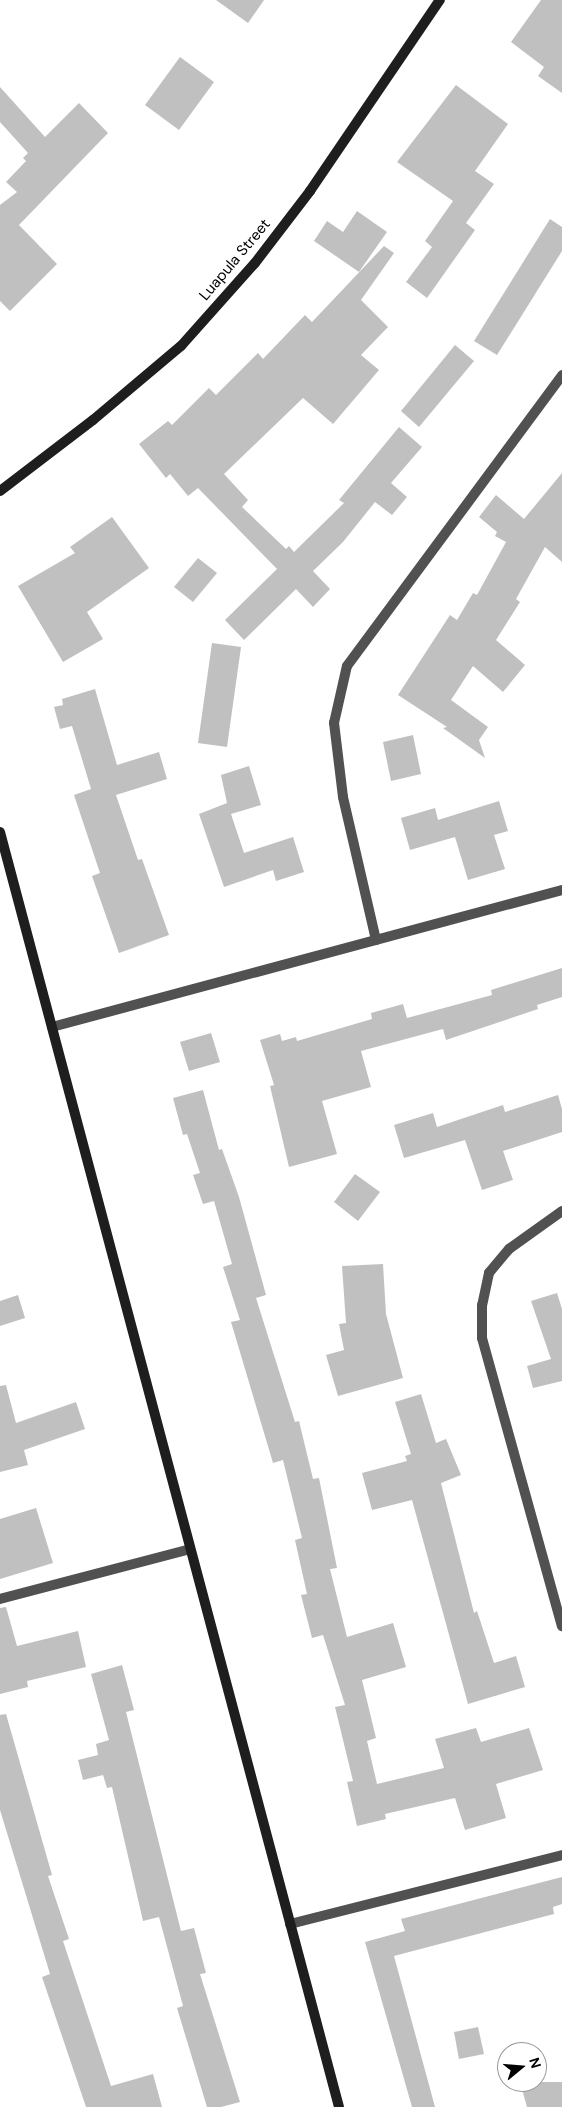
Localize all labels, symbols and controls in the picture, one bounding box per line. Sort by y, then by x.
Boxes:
street label: Luapula Street [196,216,274,304]
north arrow [497,2042,547,2092]
text: N [525,2055,545,2070]

